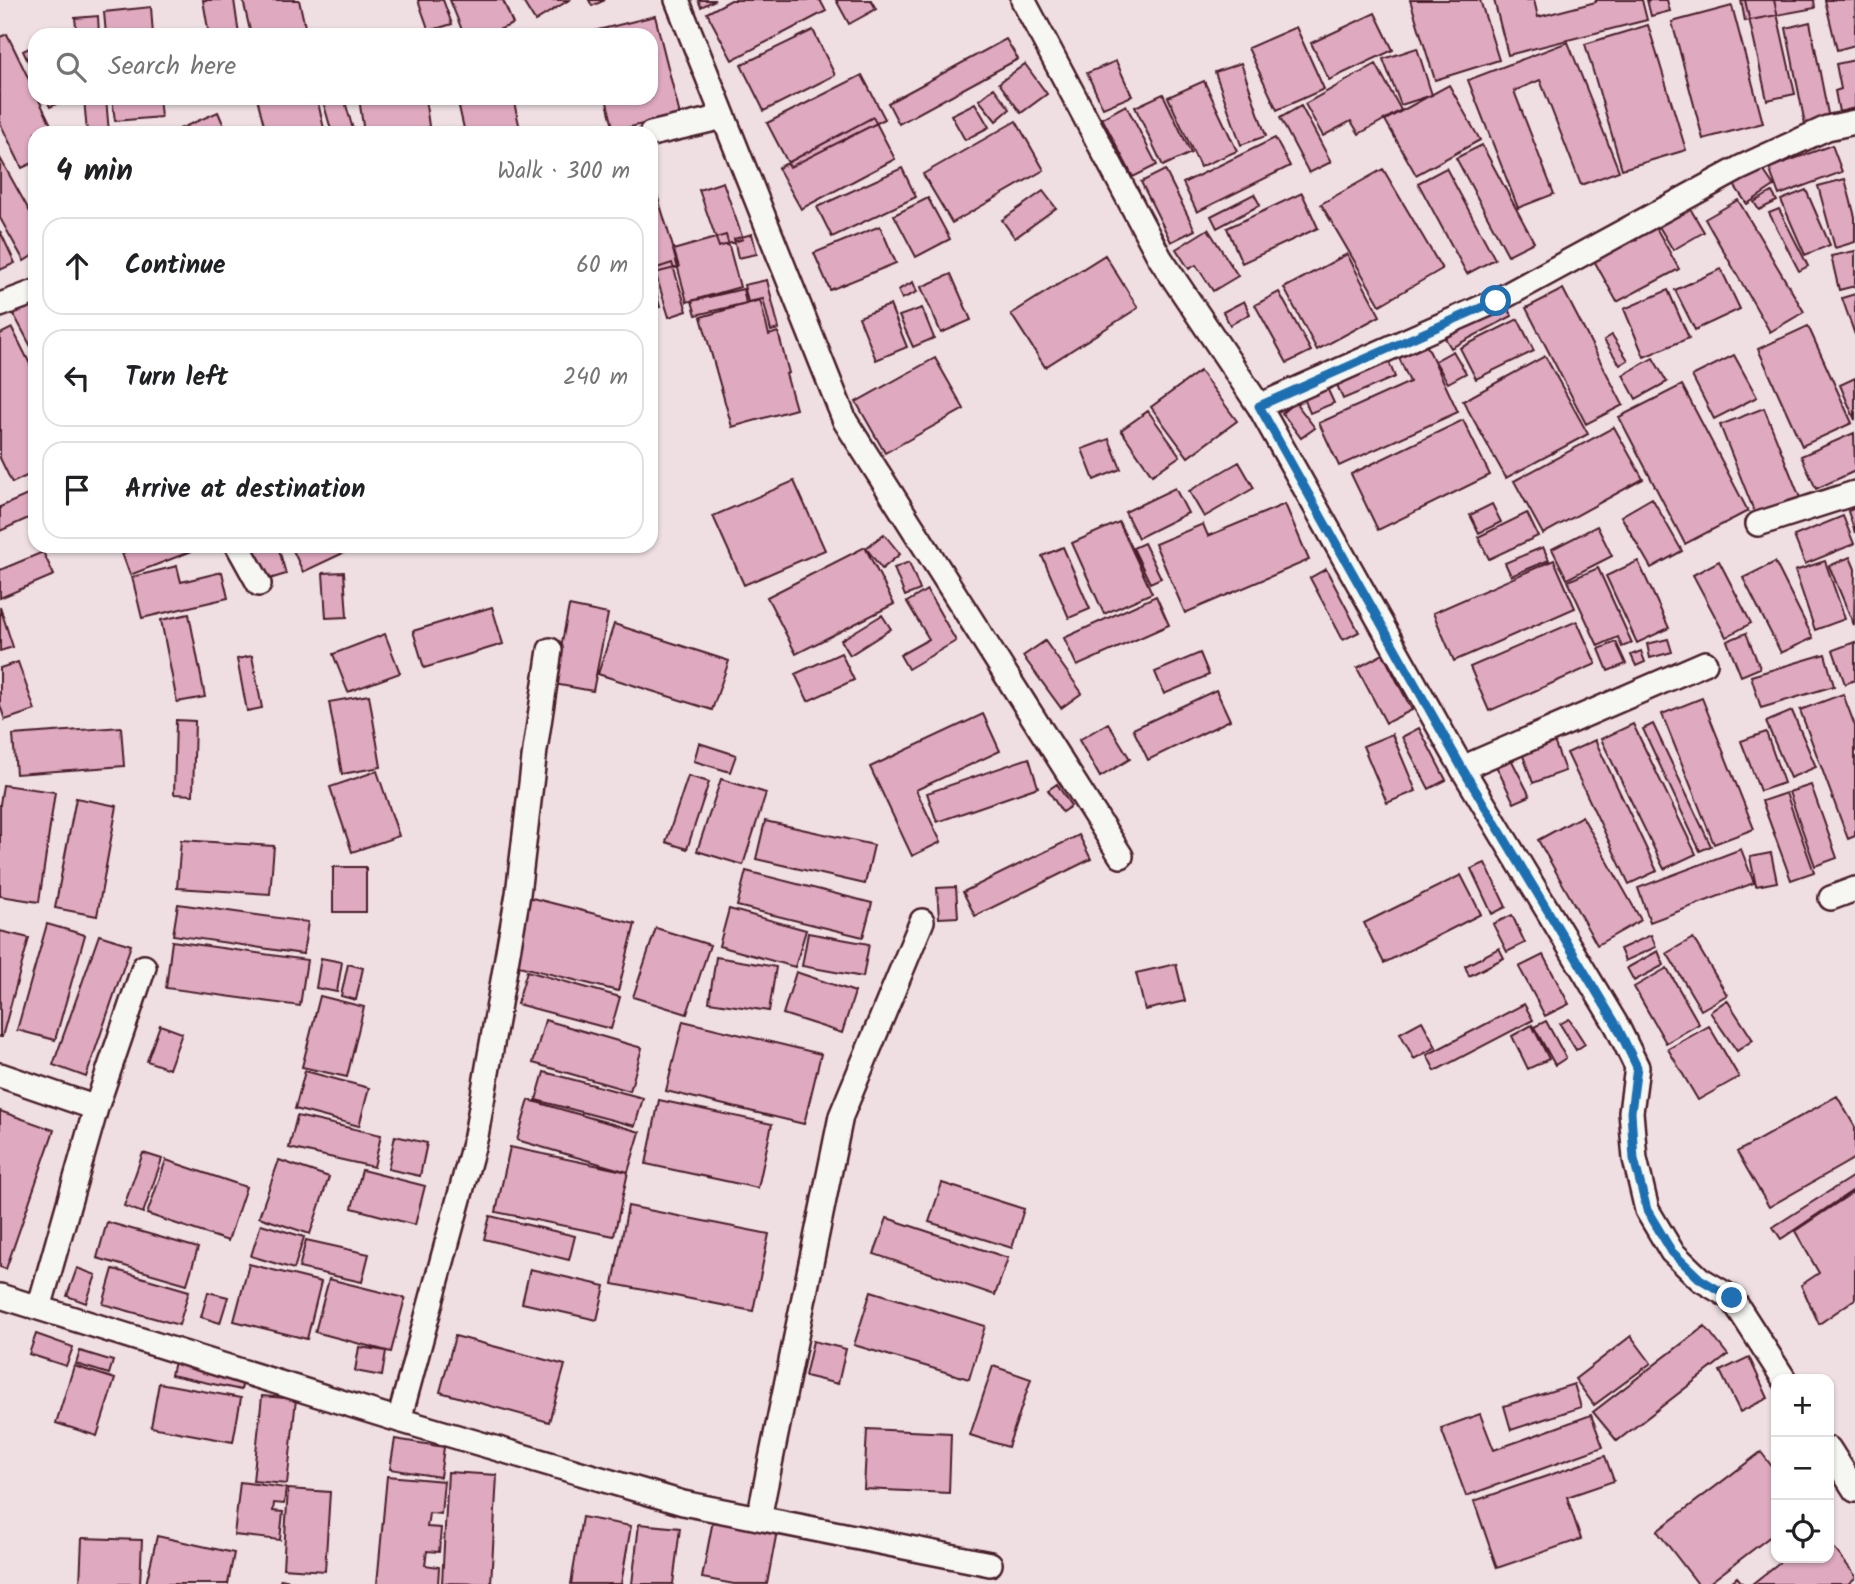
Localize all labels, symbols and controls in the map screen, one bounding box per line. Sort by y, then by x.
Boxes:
search box [28,28,658,105]
text: Search here [108,46,236,88]
icon: search [52,48,90,86]
text: 4 min [56,148,133,196]
text: Walk · 300 m [497,154,630,190]
text: Continue [125,245,226,287]
icon: ahead [58,247,96,285]
text: 60 m [576,248,628,284]
route start [1480,285,1511,316]
text: Turn left [125,357,228,399]
icon: left [58,359,96,397]
text: 240 m [563,360,628,396]
text: Arrive at destination [125,469,365,511]
icon: arrive [58,471,96,509]
route end [1716,1282,1747,1313]
map controls [1771,1374,1834,1563]
button: + [1771,1374,1834,1437]
button: − [1771,1437,1834,1500]
button: locate [1771,1500,1834,1563]

